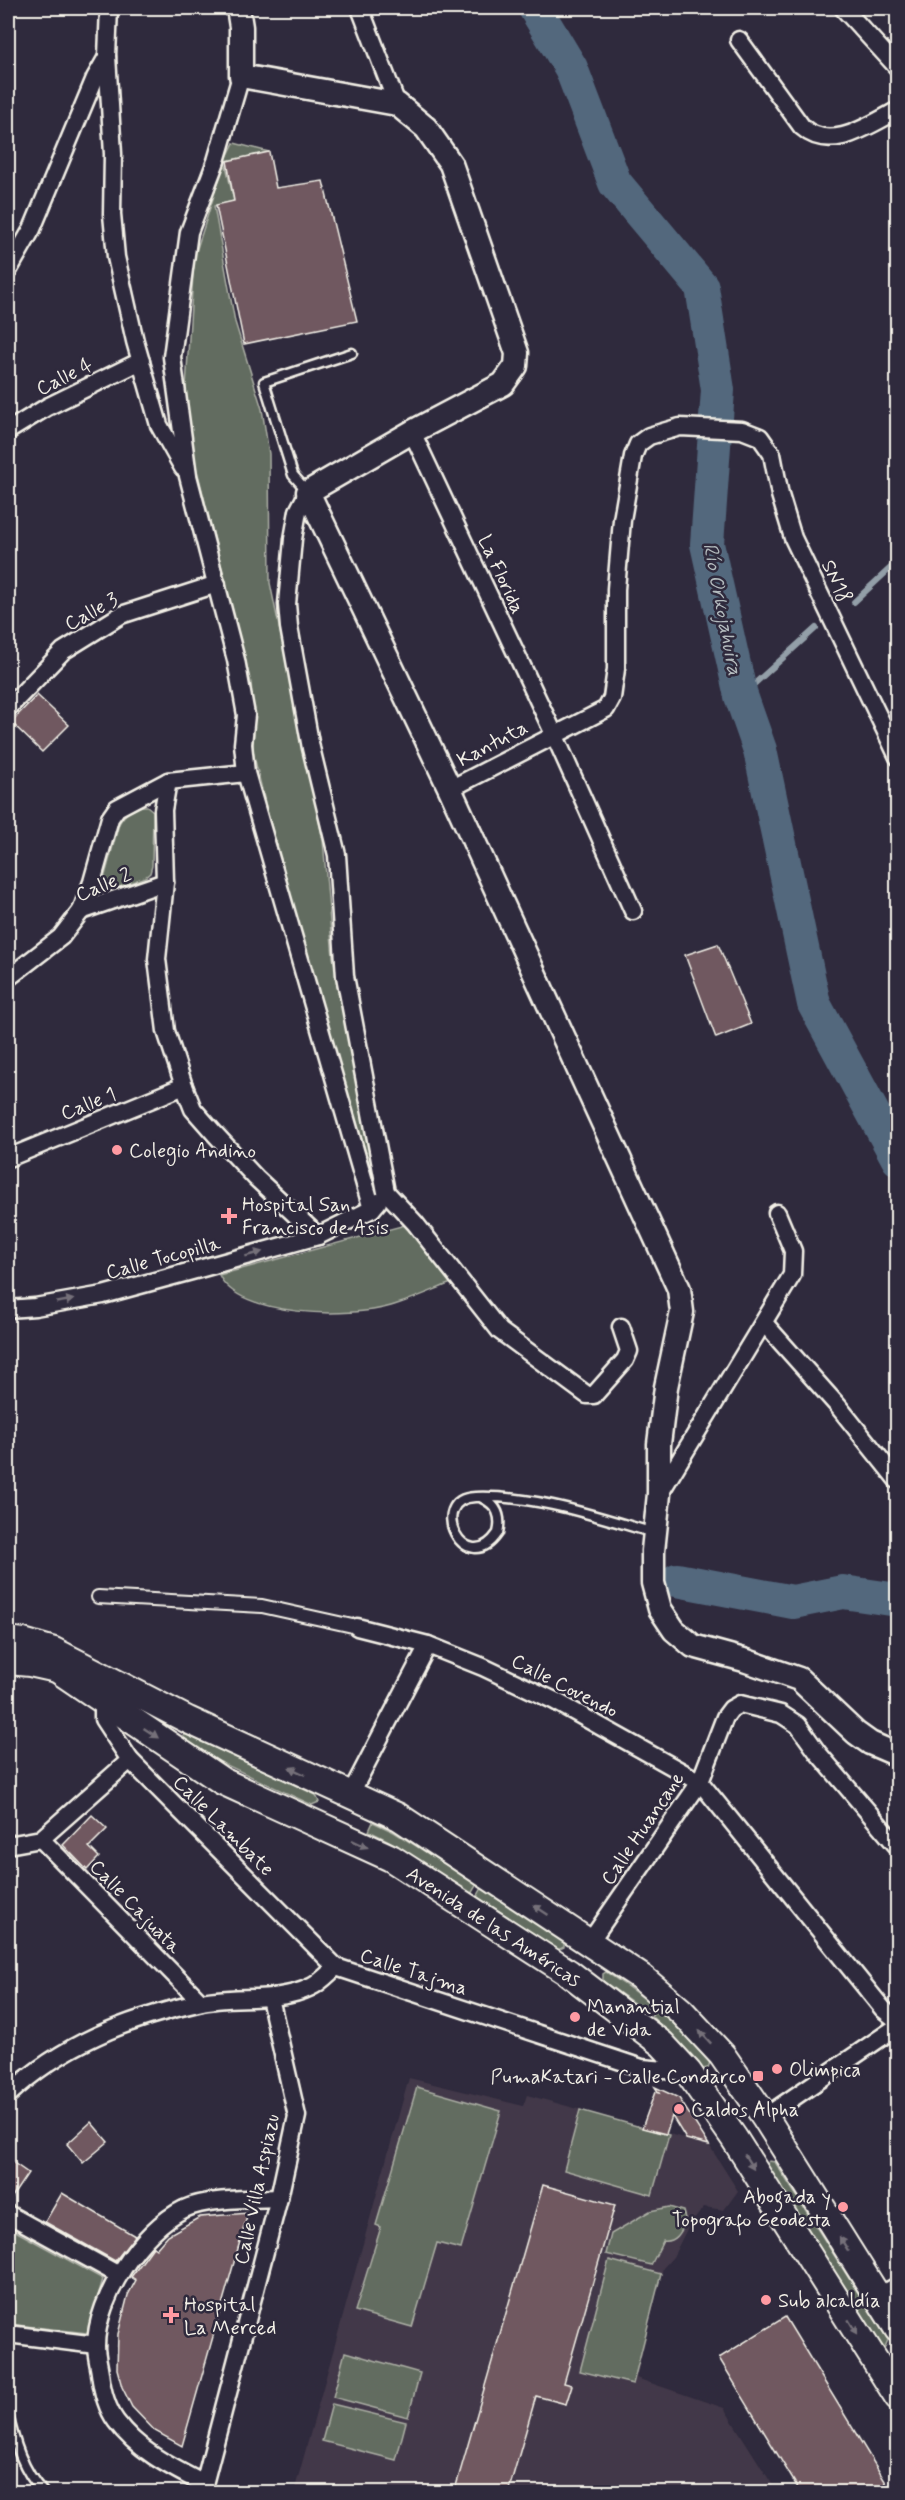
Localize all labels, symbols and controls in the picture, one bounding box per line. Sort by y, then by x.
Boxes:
street label: Calle 4 [32,352,98,403]
street label: La Florida [471,531,531,618]
water label: Río Orkojahuira [695,540,749,678]
street label: SN18 [814,556,857,608]
street label: Calle 3 [60,587,123,638]
street label: Kantuta [453,714,533,774]
street label: Calle 2 [72,862,136,909]
street label: Calle 1 [57,1081,120,1128]
place label: Colegio Andino [129,1138,256,1166]
marker: Colegio Andino [110,1143,124,1157]
place label: Hospital San Francisco de Asis [242,1192,389,1242]
marker: Hospital San Francisco de Asis [220,1207,238,1225]
street label: Calle Tocopilla [103,1230,225,1287]
one-way arrow [245,1248,263,1258]
one-way arrow [56,1297,75,1306]
street label: Calle Covendo [506,1648,622,1725]
one-way arrow [143,1727,159,1739]
one-way arrow [289,1766,306,1775]
street label: Calle Huancane [595,1767,691,1891]
street label: Calle Lambate [166,1770,279,1883]
one-way arrow [351,1838,369,1848]
street label: Calle Cajuata [83,1854,188,1961]
street label: Avenida de las Américas [401,1861,586,1994]
one-way arrow [533,1904,549,1916]
street label: Calle Tajma [356,1942,471,2003]
place label: Manantial de Vida [587,1994,680,2044]
marker: Manantial de Vida [568,2010,582,2024]
one-way arrow [699,2030,712,2045]
place label: Olimpica [789,2057,861,2084]
marker: Olimpica [770,2062,784,2076]
place label: PumaKatari - Calle Condarco [491,2064,746,2091]
marker: PumaKatari - Calle Condarco [751,2069,765,2083]
place label: Caldos Alpha [691,2097,799,2124]
marker: Caldos Alpha [672,2102,686,2116]
street label: Calle Villa Aspiazu [228,2111,287,2267]
one-way arrow [743,2154,754,2170]
place label: Abogada y Topografo Geodesta [672,2184,831,2236]
marker: Abogada y Topografo Geodesta [836,2200,850,2214]
one-way arrow [839,2236,850,2252]
place label: Sub alcaldía [778,2288,881,2315]
place label: Hospital La Merced [184,2292,276,2342]
marker: Sub alcaldía [759,2293,773,2307]
marker: Hospital La Merced [162,2306,180,2324]
one-way arrow [847,2319,858,2335]

